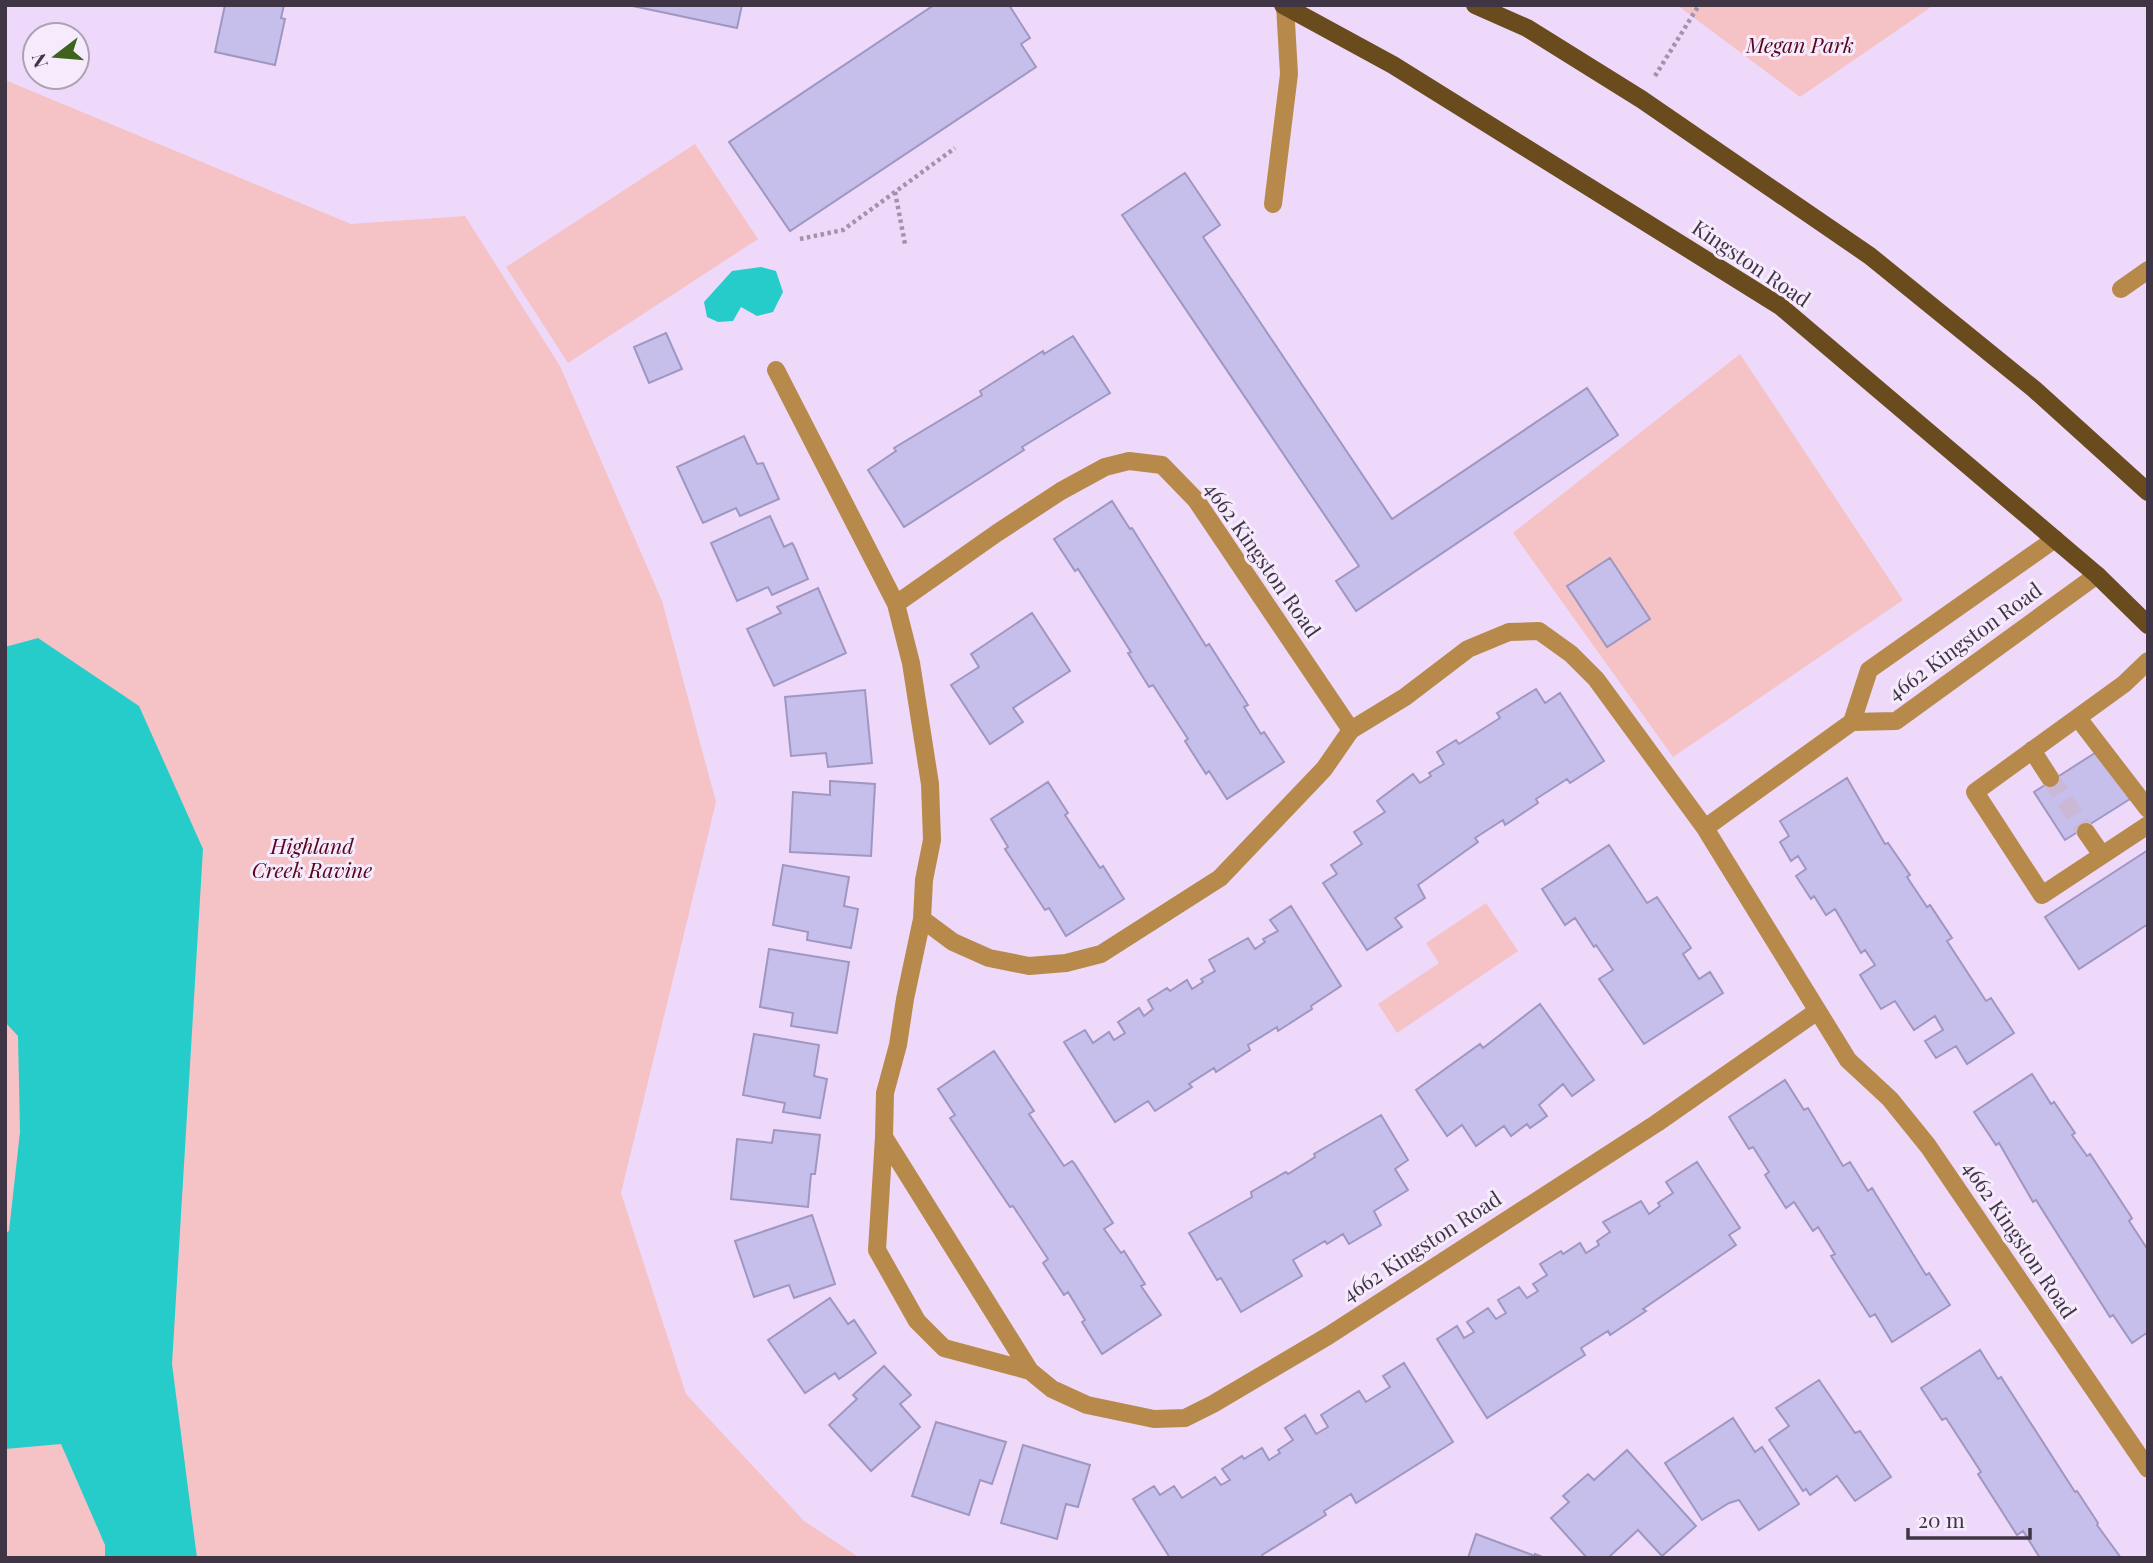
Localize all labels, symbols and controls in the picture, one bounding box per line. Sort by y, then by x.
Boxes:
north arrow [21,21,91,91]
park label: Megan Park [1745,30,1854,58]
text: N [24,51,53,71]
street label: Kingston Road [1687,212,1817,312]
street label: 4662 Kingston Road [1199,475,1328,642]
street label: 4662 Kingston Road [1881,575,2047,706]
park label: Highland Creek Ravine [252,831,372,883]
street label: 4662 Kingston Road [1957,1155,2084,1323]
street label: 4662 Kingston Road [1336,1183,1506,1307]
scale bar [1908,1496,2030,1540]
text: 20 m [1918,1505,1965,1533]

